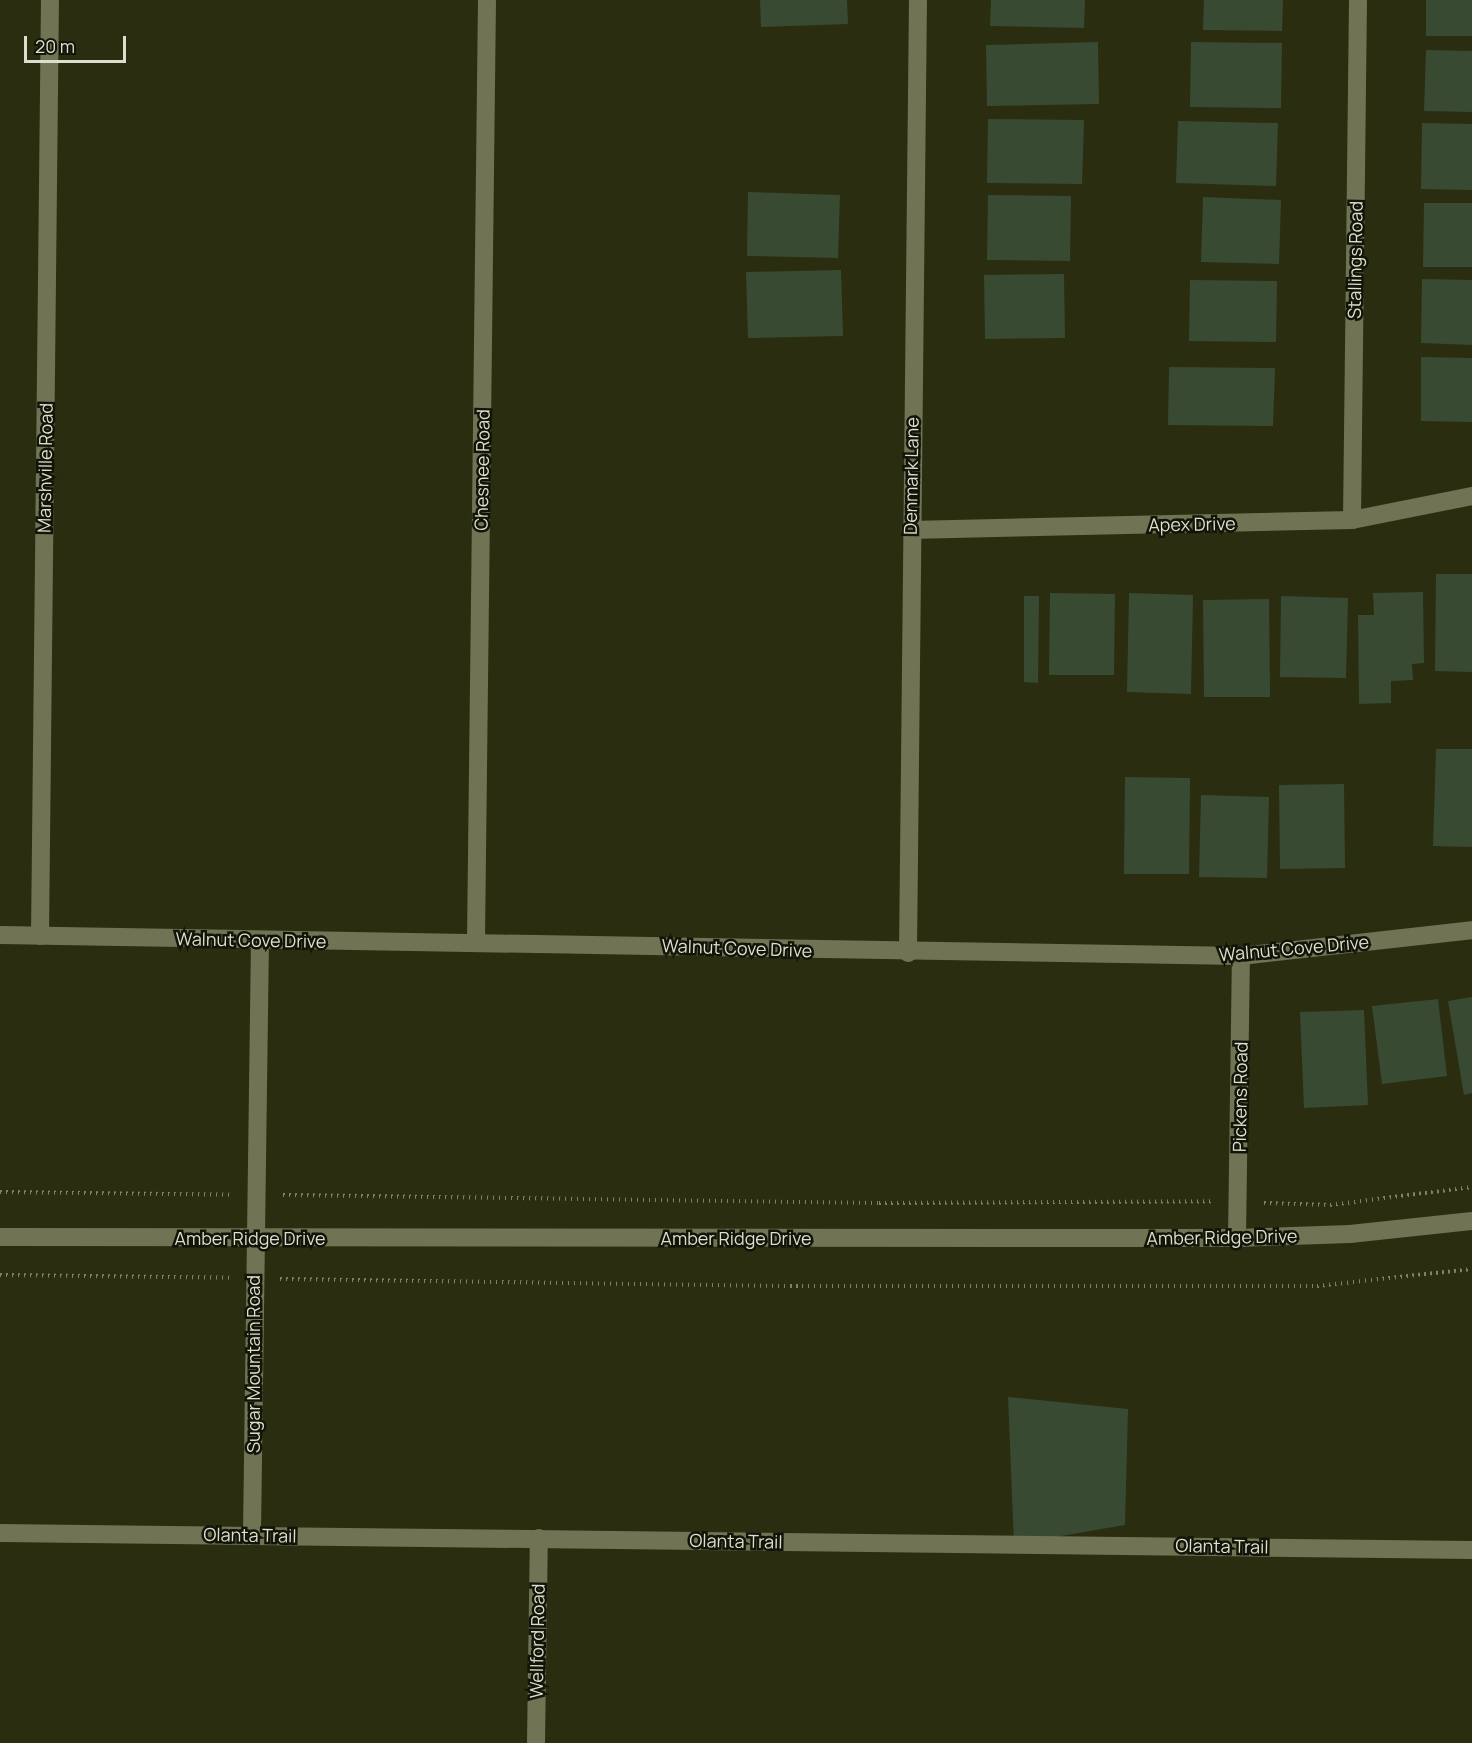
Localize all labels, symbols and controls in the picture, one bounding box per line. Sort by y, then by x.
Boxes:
scale bar [27,24,129,62]
text: 20 m [35,34,75,58]
street label: Stallings Road [1343,201,1367,319]
street label: Marshville Road [33,403,57,533]
street label: Chesnee Road [470,409,494,531]
street label: Denmark Lane [899,417,923,535]
street label: Apex Drive [1148,512,1236,536]
street label: Walnut Cove Drive [176,928,326,952]
street label: Walnut Cove Drive [1218,931,1370,965]
street label: Walnut Cove Drive [661,935,813,961]
street label: Pickens Road [1228,1042,1252,1152]
street label: Amber Ridge Drive [1146,1225,1298,1249]
street label: Amber Ridge Drive [174,1227,326,1249]
street label: Amber Ridge Drive [660,1227,812,1249]
street label: Sugar Mountain Road [242,1275,264,1453]
street label: Olanta Trail [203,1523,297,1547]
street label: Olanta Trail [689,1529,783,1553]
street label: Olanta Trail [1175,1534,1269,1558]
street label: Wellford Road [525,1584,549,1698]

